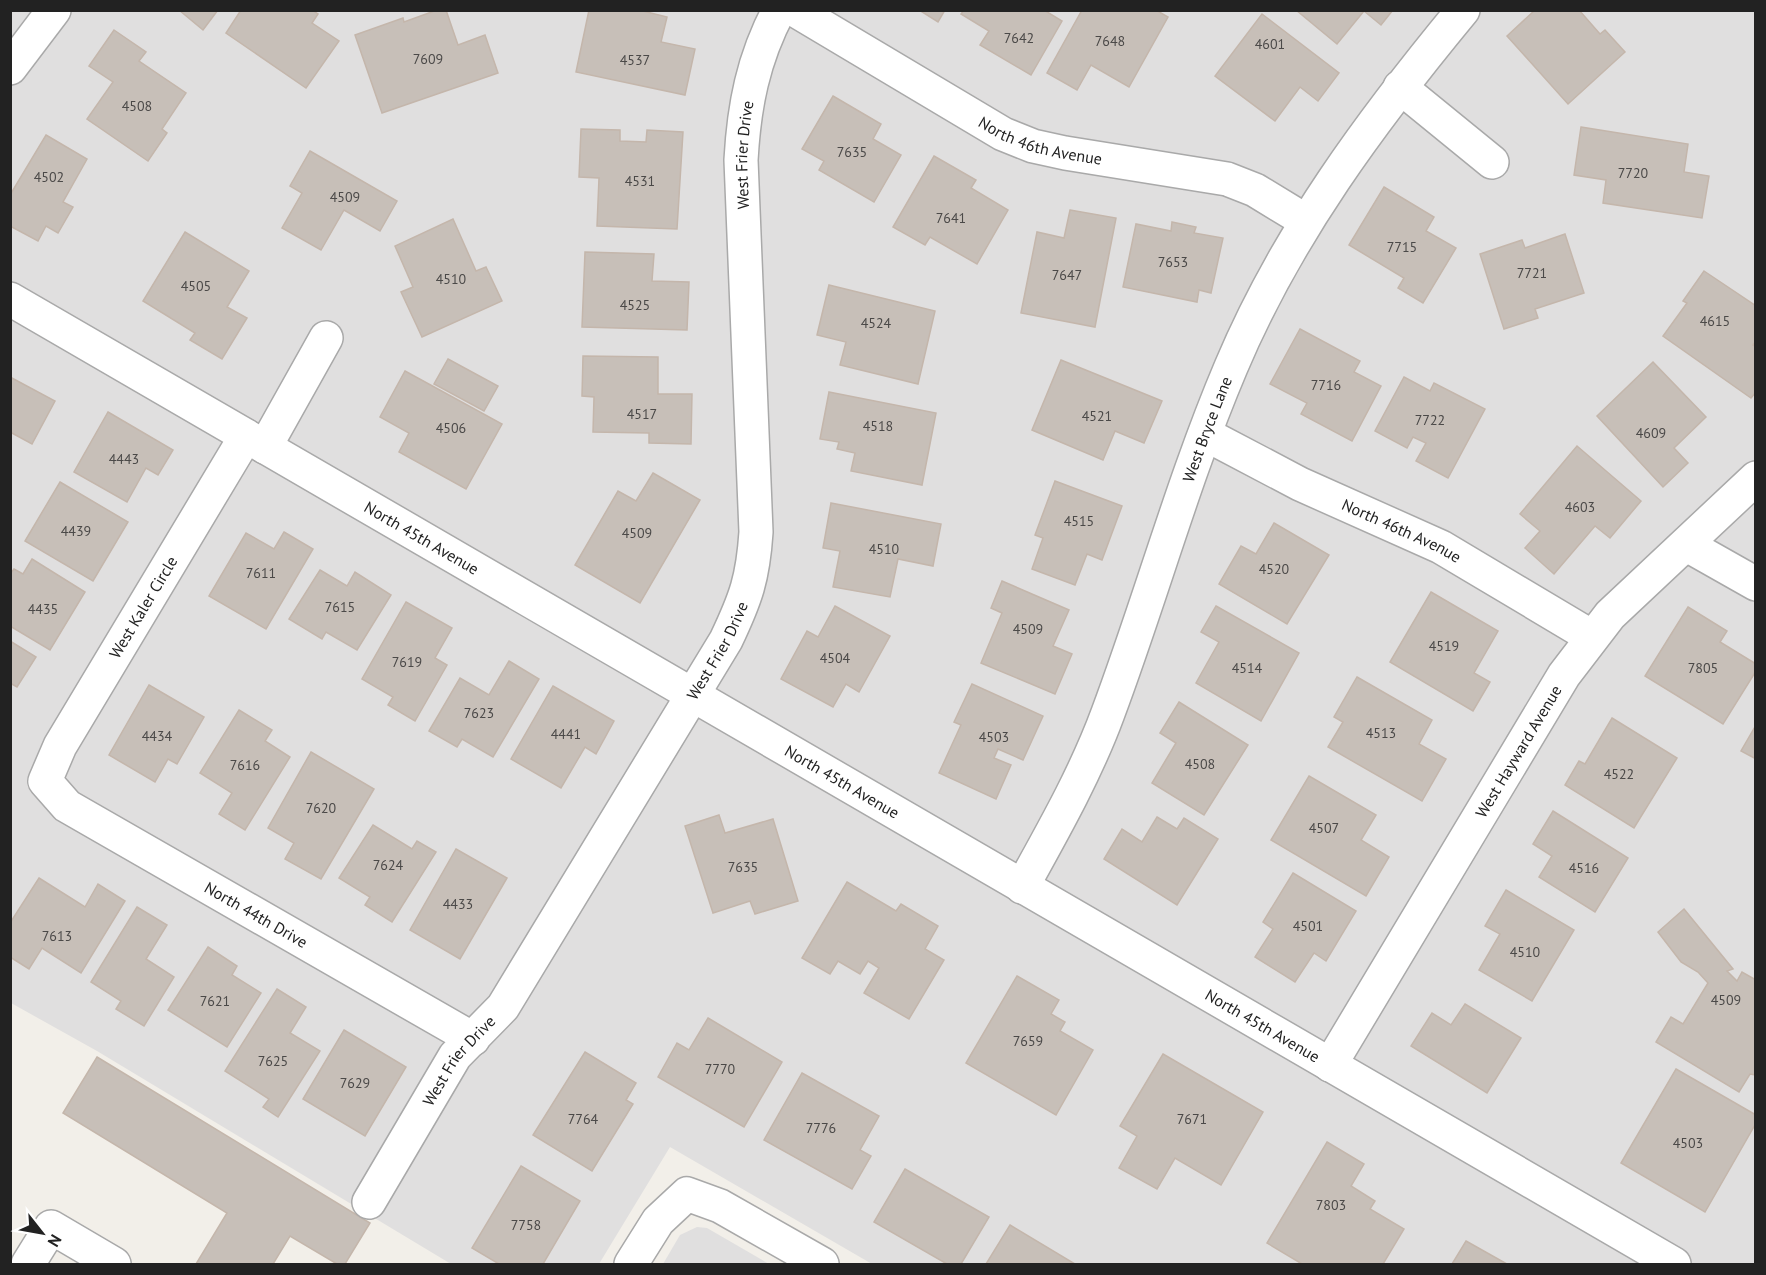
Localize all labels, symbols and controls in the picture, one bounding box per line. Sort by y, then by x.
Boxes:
house number: 7642 [1004,29,1034,47]
house number: 7648 [1095,32,1125,50]
house number: 4601 [1255,35,1285,53]
house number: 7609 [413,50,443,68]
house number: 4537 [620,51,650,69]
house number: 4508 [122,97,152,115]
street label: West Frier Drive [731,99,758,210]
street label: North 46th Avenue [975,112,1104,169]
house number: 7635 [837,143,867,161]
house number: 7720 [1618,164,1649,182]
house number: 4502 [34,168,64,186]
house number: 4531 [625,172,655,190]
house number: 4509 [330,188,360,206]
house number: 7641 [936,209,966,227]
house number: 7715 [1387,238,1417,256]
house number: 7653 [1158,253,1188,271]
house number: 7721 [1517,264,1547,282]
house number: 7647 [1052,266,1082,284]
house number: 4510 [436,270,467,288]
house number: 4505 [181,277,211,295]
house number: 4525 [620,296,650,314]
house number: 4615 [1700,312,1730,330]
house number: 4524 [861,314,892,332]
street label: West Bryce Lane [1178,373,1236,485]
house number: 7716 [1311,376,1341,394]
house number: 4517 [627,405,657,423]
house number: 4521 [1082,407,1112,425]
house number: 7722 [1415,411,1445,429]
house number: 4518 [863,417,893,435]
house number: 4506 [436,419,466,437]
house number: 4609 [1636,424,1666,442]
house number: 4443 [109,450,139,468]
street label: North 46th Avenue [1339,494,1465,567]
street label: North 45th Avenue [361,497,483,579]
house number: 4603 [1565,498,1595,516]
house number: 4515 [1064,512,1094,530]
house number: 4439 [61,522,91,540]
house number: 4509 [622,524,652,542]
house number: 4510 [869,540,900,558]
street label: West Kaler Circle [105,552,181,662]
house number: 4520 [1259,560,1290,578]
house number: 7611 [246,564,276,582]
house number: 7615 [325,598,355,616]
street label: West Frier Drive [682,599,752,703]
house number: 4435 [28,600,58,618]
house number: 4509 [1013,620,1043,638]
house number: 4519 [1429,637,1459,655]
house number: 4504 [820,649,851,667]
house number: 7619 [392,653,422,671]
house number: 4514 [1232,659,1263,677]
house number: 7805 [1688,659,1718,677]
street label: West Hayward Avenue [1471,681,1566,821]
house number: 7623 [464,704,494,722]
house number: 4513 [1366,724,1396,742]
house number: 4441 [551,725,581,743]
house number: 4434 [142,727,173,745]
house number: 4503 [979,728,1009,746]
street label: North 45th Avenue [781,741,903,823]
house number: 4508 [1185,755,1215,773]
house number: 7616 [230,756,260,774]
house number: 4522 [1604,765,1634,783]
house number: 7620 [306,799,337,817]
house number: 4507 [1309,819,1339,837]
house number: 7624 [373,856,404,874]
house number: 7635 [728,858,758,876]
house number: 4516 [1569,859,1599,877]
street label: North 44th Drive [201,877,311,952]
house number: 4433 [443,895,473,913]
house number: 4501 [1293,917,1323,935]
house number: 7613 [42,927,72,945]
house number: 4510 [1510,943,1541,961]
street label: North 45th Avenue [1202,984,1324,1066]
house number: 4509 [1711,991,1741,1009]
house number: 7621 [200,992,230,1010]
street label: West Frier Drive [418,1011,499,1109]
house number: 7659 [1013,1032,1043,1050]
house number: 7625 [258,1052,288,1070]
house number: 7770 [705,1060,736,1078]
house number: 7629 [340,1074,370,1092]
house number: 7764 [568,1110,599,1128]
house number: 7671 [1177,1110,1207,1128]
house number: 7776 [806,1119,836,1137]
house number: 4503 [1673,1134,1703,1152]
house number: 7803 [1316,1196,1346,1214]
north arrow [12,1203,72,1263]
house number: 7758 [511,1216,541,1234]
text: N [44,1231,66,1250]

